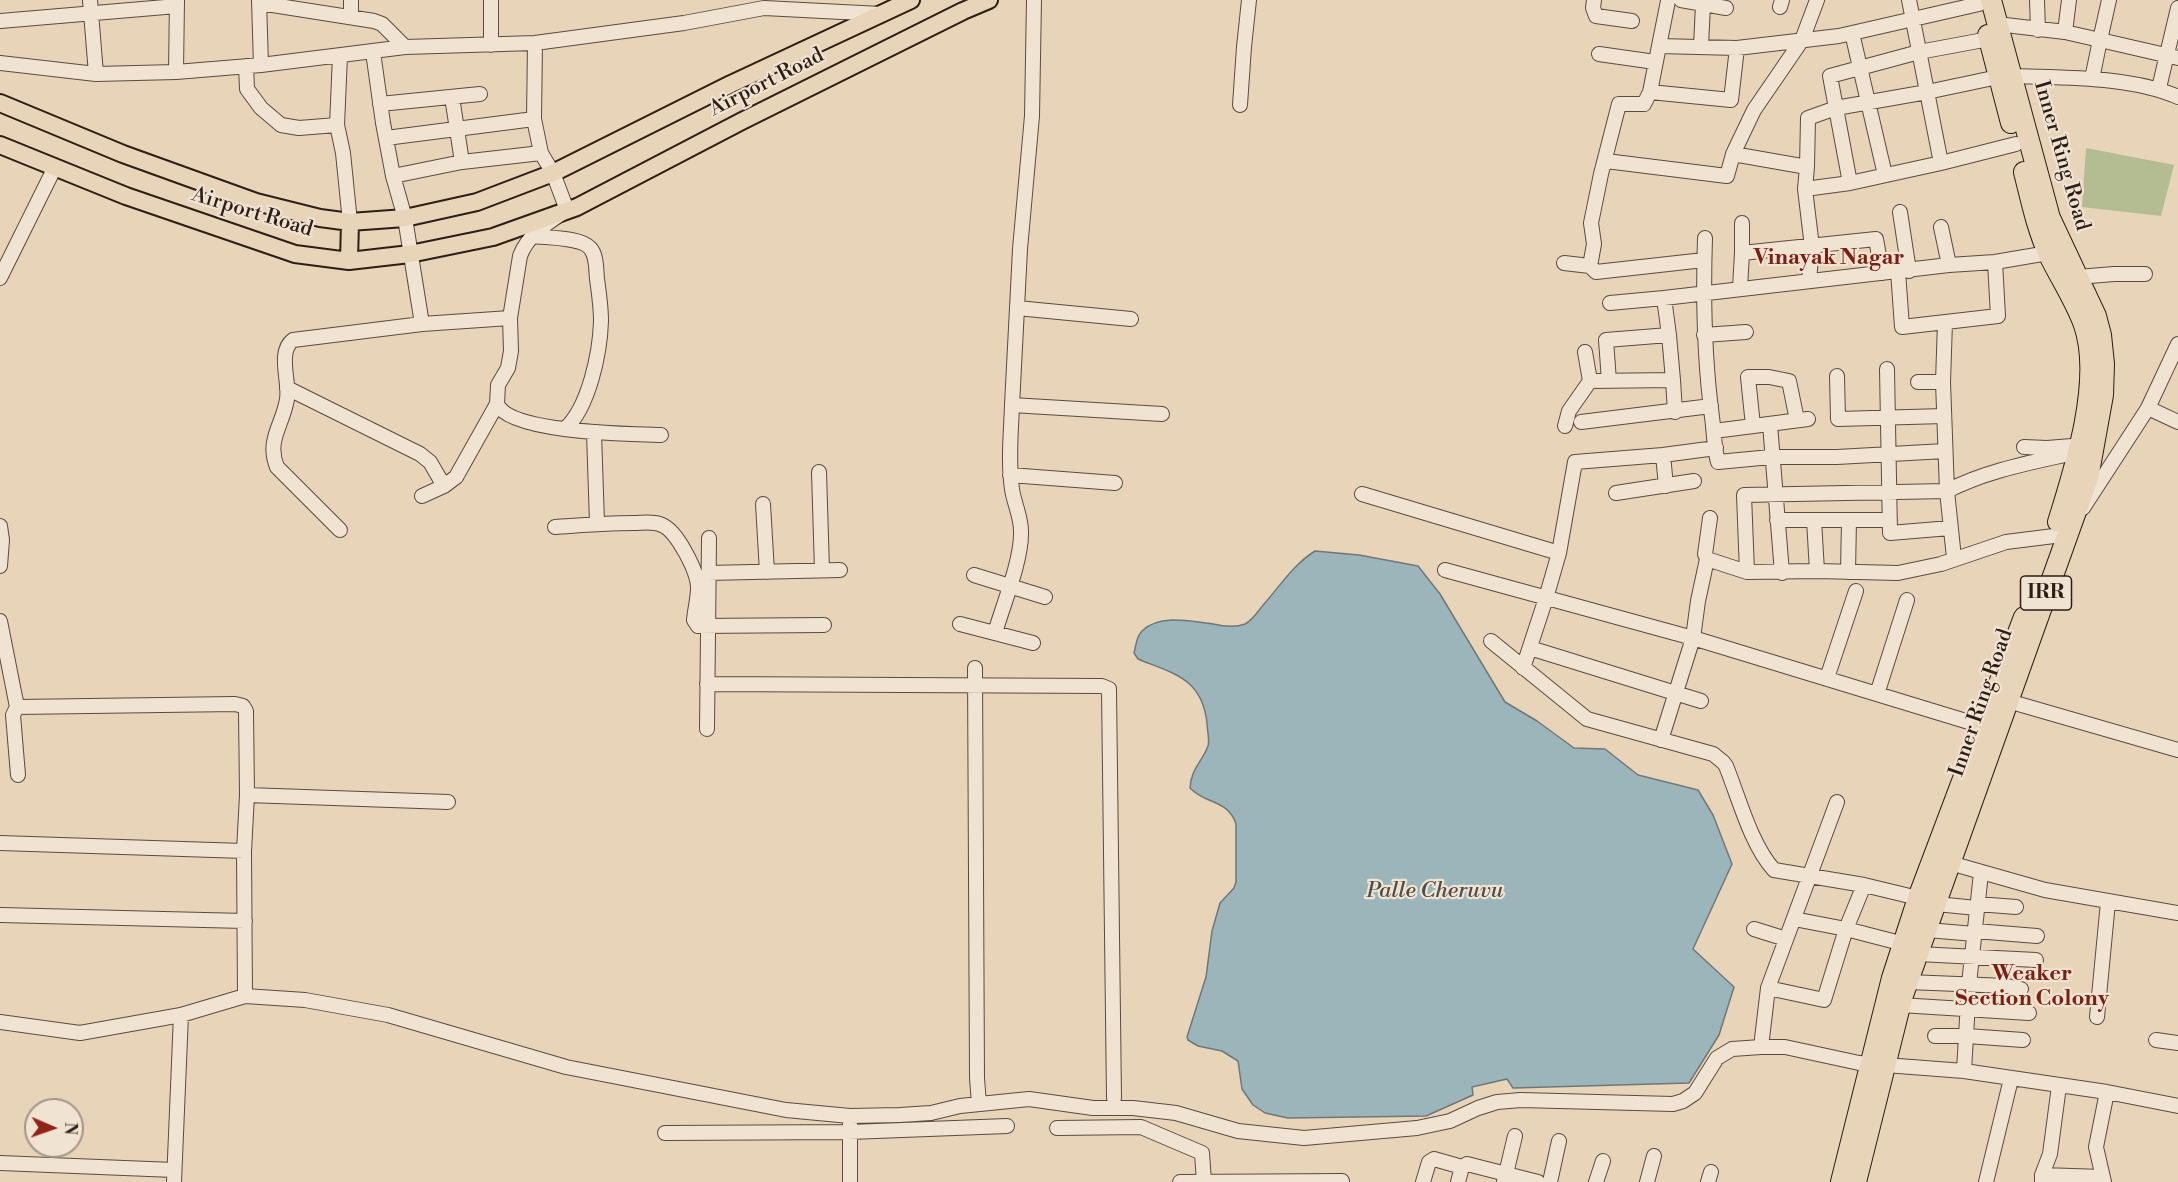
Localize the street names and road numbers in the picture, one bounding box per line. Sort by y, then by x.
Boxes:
street label: Airport Road [706,43,828,123]
street label: Inner Ring Road [2028,78,2094,234]
street label: Airport Road [189,183,315,243]
road number: IRR [2020,576,2072,610]
street label: Inner Ring Road [1945,626,2019,780]

